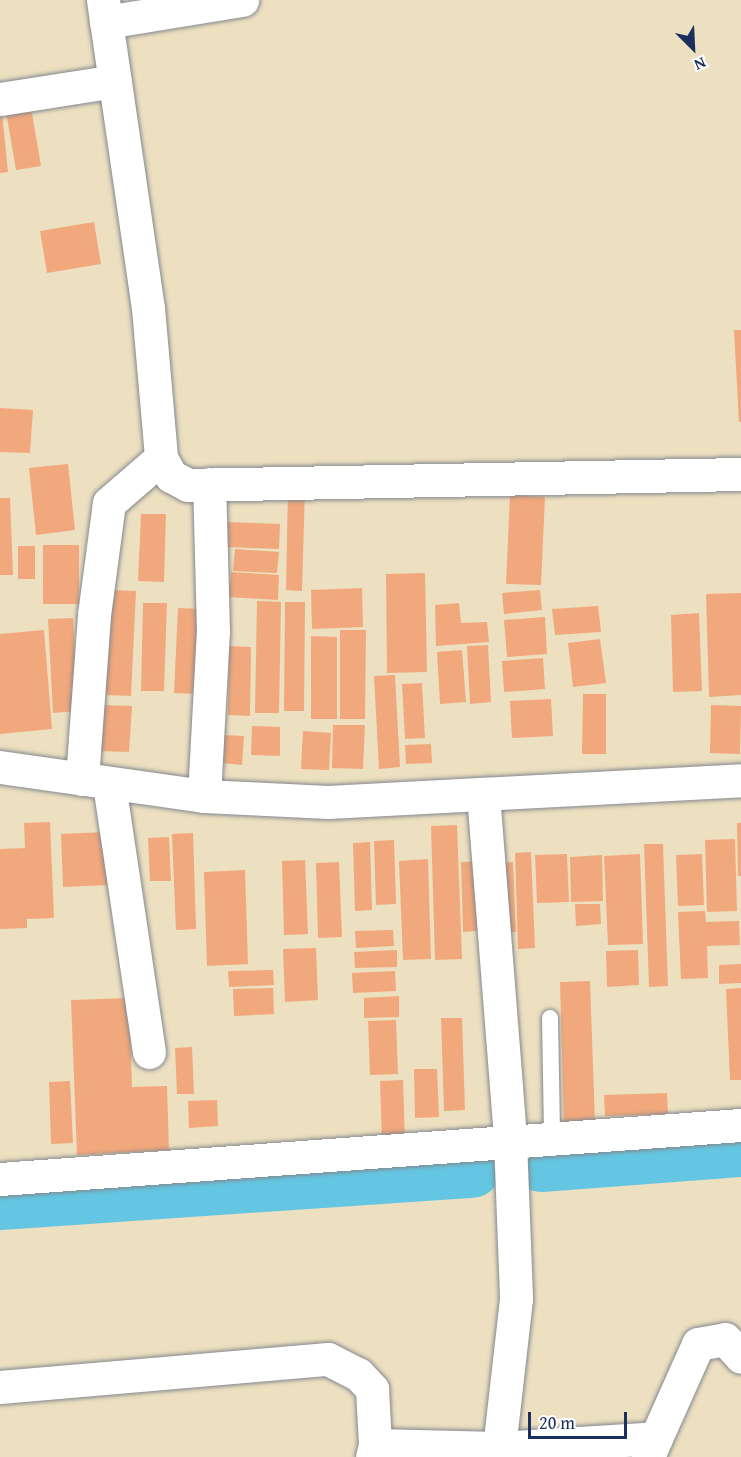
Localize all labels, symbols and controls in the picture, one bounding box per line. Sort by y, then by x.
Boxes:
north arrow [663,18,723,78]
text: N [691,51,710,78]
scale bar [531,1400,630,1438]
text: 20 m [539,1409,575,1436]

